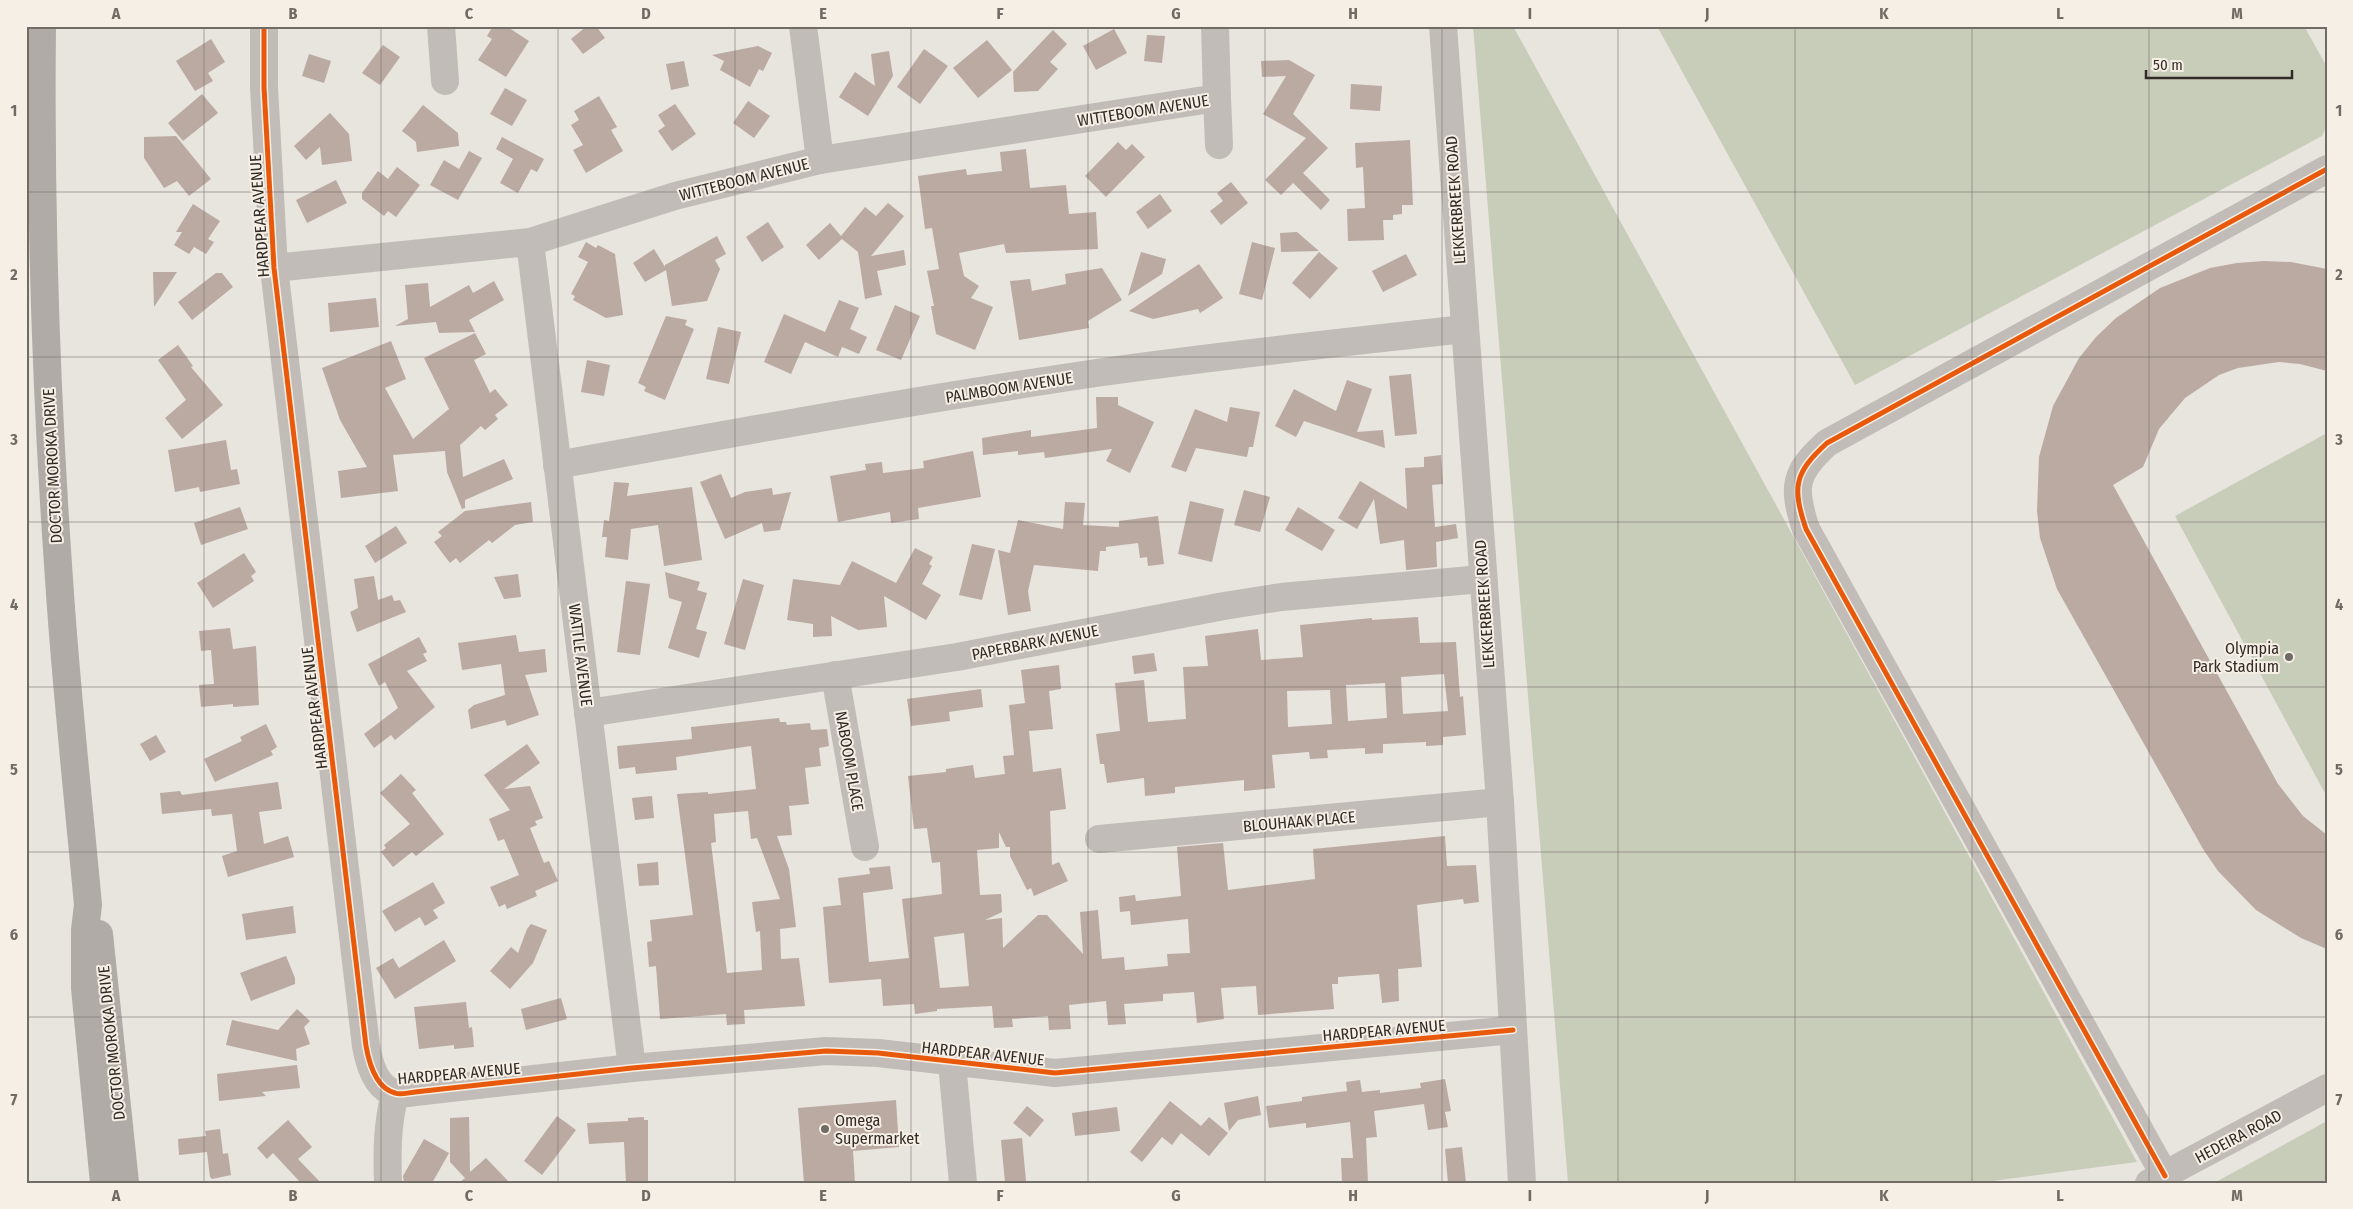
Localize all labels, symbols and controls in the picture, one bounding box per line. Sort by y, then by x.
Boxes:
text: A [111,4,121,23]
text: B [289,4,298,23]
text: C [465,4,474,23]
text: D [641,4,651,23]
text: E [819,4,827,23]
text: F [996,4,1004,23]
text: G [1171,4,1181,23]
text: H [1348,4,1358,23]
text: I [1528,4,1532,23]
text: J [1704,4,1709,23]
text: K [1879,4,1889,23]
text: L [2056,4,2064,23]
text: M [2231,4,2243,23]
scale bar [2146,48,2292,80]
text: 50 m [2153,56,2183,74]
street label: WITTEBOOM AVENUE [1076,91,1210,130]
text: 1 [11,101,17,120]
text: 1 [2336,101,2342,120]
street label: LEKKERBREEK ROAD [1442,135,1469,265]
street label: HARDPEAR AVENUE [246,154,273,278]
street label: WITTEBOOM AVENUE [677,154,811,205]
text: 2 [9,265,18,284]
text: 2 [2334,265,2343,284]
street label: PALMBOOM AVENUE [944,368,1074,407]
street label: DOCTOR MOROKA DRIVE [39,388,66,544]
text: 3 [9,430,18,449]
text: 3 [2334,430,2343,449]
street label: LEKKERBREEK ROAD [1471,539,1498,669]
text: 4 [10,595,18,614]
text: 4 [2335,595,2343,614]
street label: WATTLE AVENUE [565,603,596,707]
street label: PAPERBARK AVENUE [970,621,1100,664]
place label: Olympia Park Stadium [2193,639,2279,676]
street label: HARDPEAR AVENUE [298,646,331,770]
marker: Olympia Park Stadium [2283,651,2295,663]
street label: NABOOM PLACE [831,710,868,813]
text: 5 [10,760,18,779]
text: 5 [2335,760,2343,779]
street label: BLOUHAAK PLACE [1242,807,1356,836]
text: 6 [10,925,18,944]
text: 6 [2335,925,2343,944]
street label: DOCTOR MOROKA DRIVE [94,965,129,1121]
street label: HARDPEAR AVENUE [1322,1016,1446,1045]
street label: HARDPEAR AVENUE [921,1038,1045,1069]
street label: HARDPEAR AVENUE [397,1059,521,1088]
text: 7 [11,1090,18,1109]
text: 7 [2336,1090,2343,1109]
street label: HEDEIRA ROAD [2192,1106,2285,1167]
place label: Omega Supermarket [835,1111,920,1148]
marker: Omega Supermarket [819,1123,831,1135]
text: A [111,1186,121,1205]
text: B [289,1186,298,1205]
text: C [465,1186,474,1205]
text: D [641,1186,651,1205]
text: E [819,1186,827,1205]
text: F [996,1186,1004,1205]
text: G [1171,1186,1181,1205]
text: H [1348,1186,1358,1205]
text: I [1528,1186,1532,1205]
text: J [1704,1186,1709,1205]
text: K [1879,1186,1889,1205]
text: L [2056,1186,2064,1205]
text: M [2231,1186,2243,1205]

